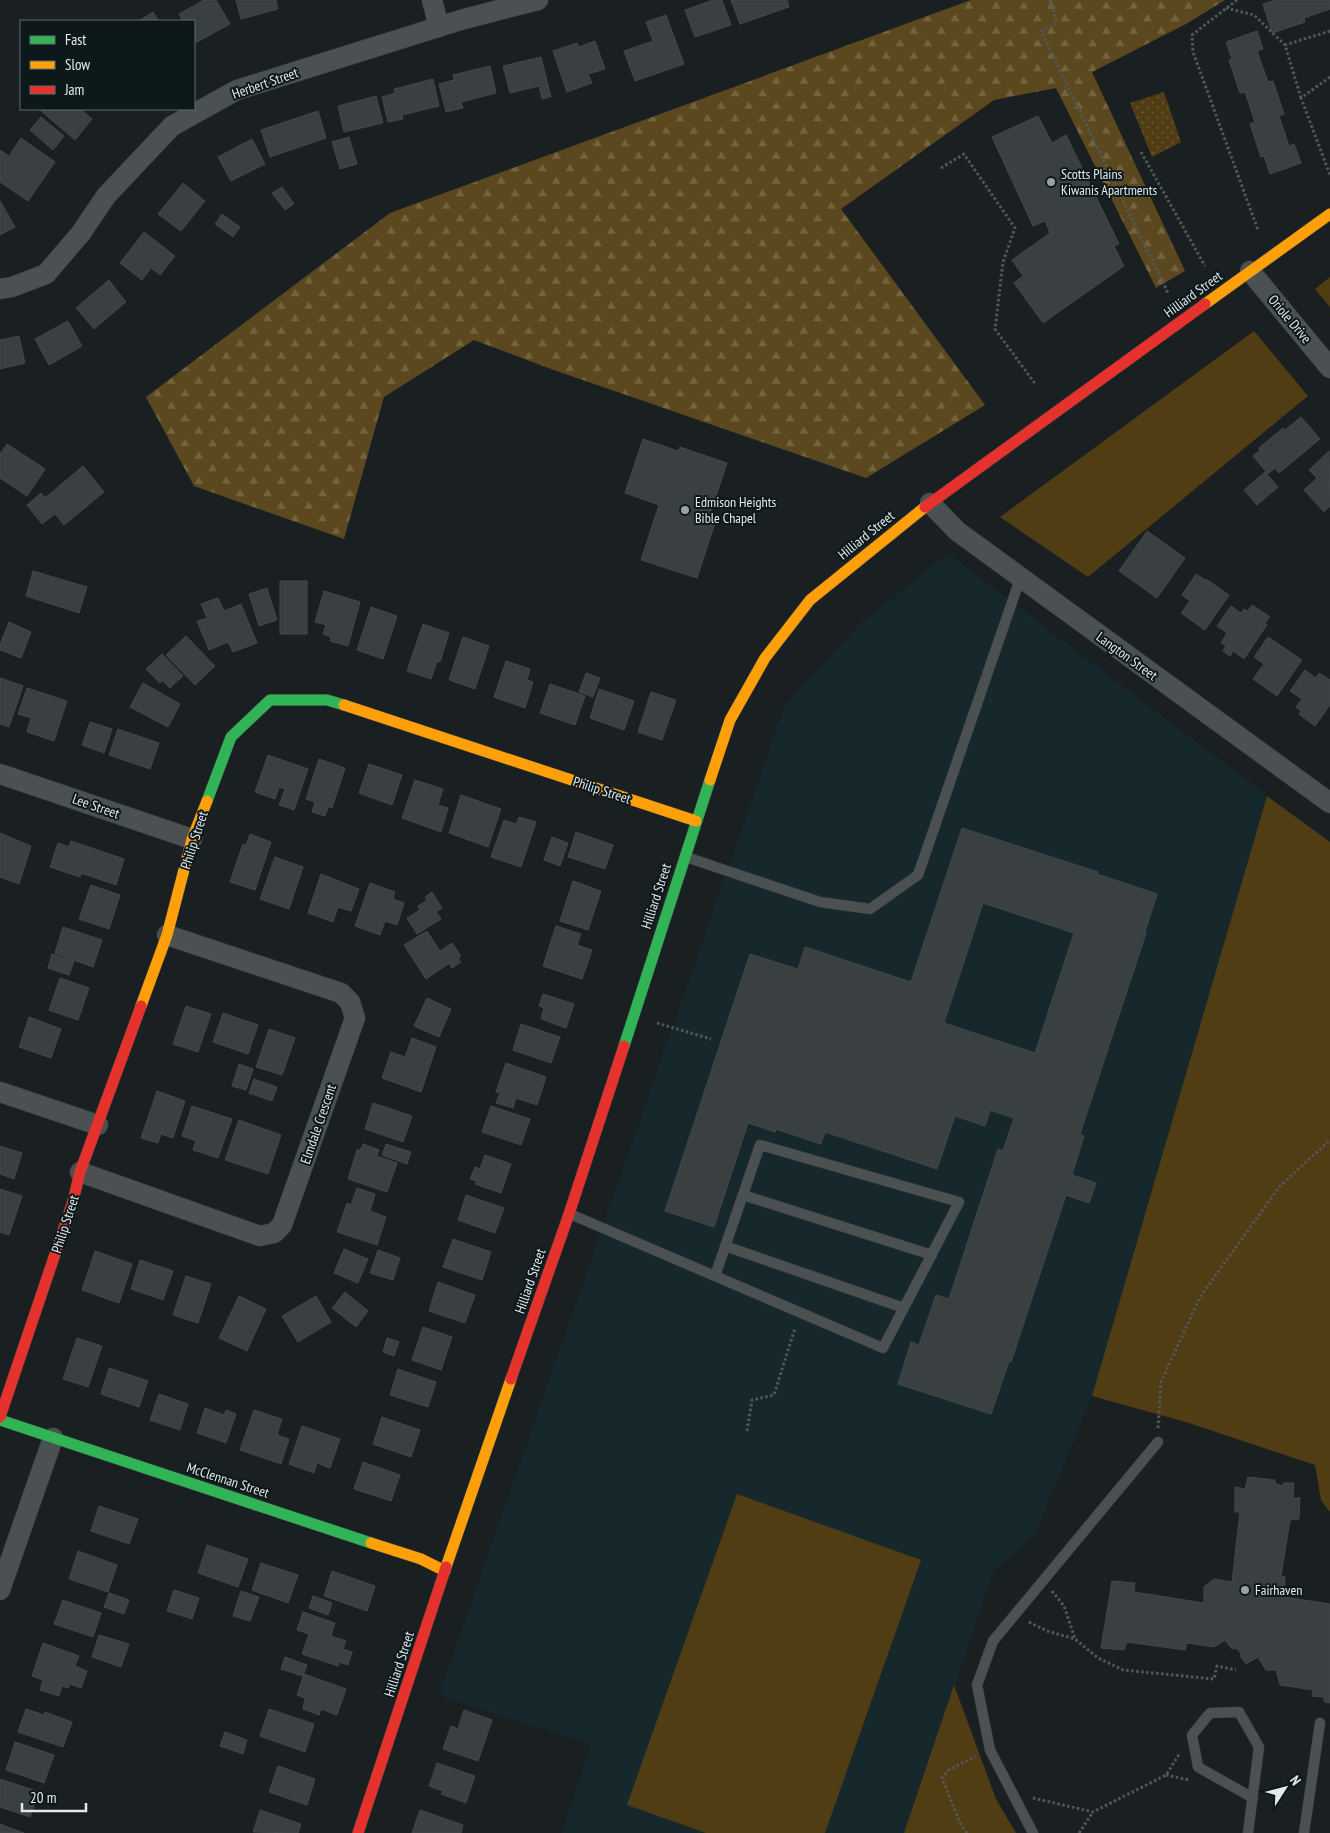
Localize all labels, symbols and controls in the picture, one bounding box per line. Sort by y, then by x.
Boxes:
legend [20,20,195,110]
text: Fast [65,30,86,49]
text: Slow [65,55,90,74]
street label: Herbert Street [229,63,301,103]
text: Jam [64,80,84,99]
place label: Scotts Plains Kiwanis Apartments [1061,165,1158,199]
marker: Scotts Plains Kiwanis Apartments [1045,176,1057,188]
street label: Hilliard Street [1160,267,1226,321]
street label: Oriole Drive [1264,291,1316,347]
place label: Edmison Heights Bible Chapel [695,493,776,527]
marker: Edmison Heights Bible Chapel [679,504,691,516]
street label: Hilliard Street [834,507,898,563]
street label: Langton Street [1093,628,1161,684]
street label: Philip Street [571,772,633,808]
street label: Lee Street [70,790,122,822]
street label: Philip Street [176,809,212,871]
street label: Hilliard Street [637,861,675,931]
street label: Elmdale Crescent [296,1082,340,1166]
street label: Philip Street [47,1193,83,1255]
street label: Hilliard Street [510,1246,550,1316]
street label: McClennan Street [185,1458,272,1502]
place label: Fairhaven [1255,1581,1302,1599]
marker: Fairhaven [1239,1584,1251,1596]
street label: Hilliard Street [380,1629,418,1699]
north arrow [1260,1763,1310,1813]
text: N [1286,1772,1305,1789]
scale bar [22,1780,86,1812]
text: 20 m [30,1788,56,1807]

